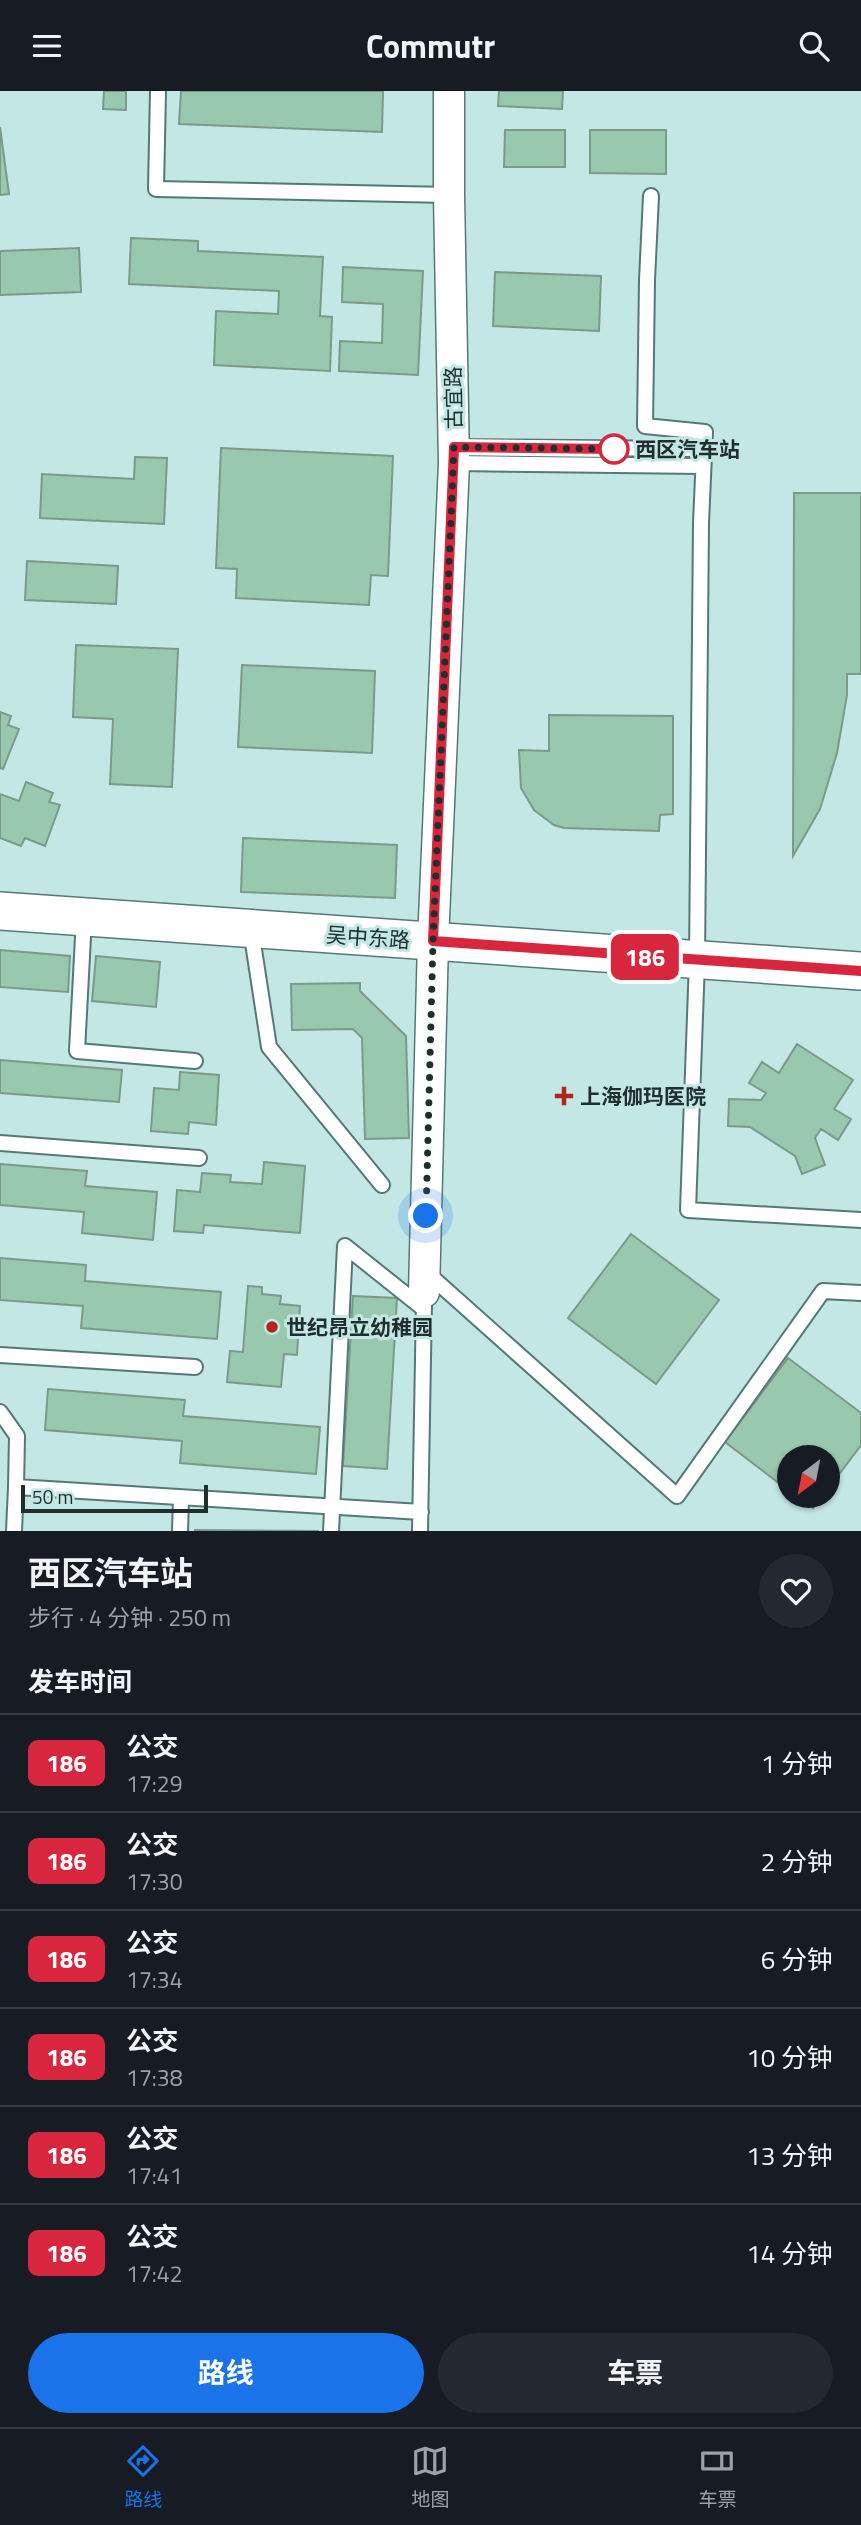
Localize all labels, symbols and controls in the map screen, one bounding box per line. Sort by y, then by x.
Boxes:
text: Commutr [366,22,495,70]
icon: menu [28,27,66,65]
icon: search [795,27,833,65]
street label: 古宜路 [436,366,470,430]
place label: 西区汽车站 [635,433,740,465]
marker: 西区汽车站 [599,434,629,464]
street label: 吴中东路 [325,918,411,956]
line badge: 186 [605,934,685,980]
text: 186 [625,939,665,975]
place label: 上海伽玛医院 [580,1080,706,1112]
marker: 上海伽玛医院 [554,1086,574,1106]
your location [408,1198,443,1233]
place label: 世纪昂立幼稚园 [286,1311,433,1343]
marker: 世纪昂立幼稚园 [264,1319,280,1335]
north arrow [777,1445,840,1509]
map controls [777,1445,840,1508]
scale bar [21,1482,208,1514]
text: 50 m [32,1482,73,1511]
text: 西区汽车站 [28,1548,193,1598]
button: heart [759,1554,833,1628]
text: 步行 · 4 分钟 · 250 m [28,1600,231,1635]
text: 发车时间 [28,1662,132,1701]
text: 公交 [126,1727,178,1766]
text: 1 分钟 [761,1744,833,1783]
text: 186 [46,1745,87,1781]
text: 17:29 [126,1766,183,1801]
text: 公交 [126,1825,178,1864]
text: 2 分钟 [761,1842,833,1881]
text: 186 [46,1843,87,1879]
text: 17:30 [126,1864,183,1899]
text: 公交 [126,1923,178,1962]
text: 6 分钟 [761,1940,833,1979]
text: 186 [46,1941,87,1977]
text: 17:34 [126,1962,183,1997]
text: 公交 [126,2021,178,2060]
text: 10 分钟 [746,2038,833,2077]
text: 186 [46,2039,87,2075]
text: 17:38 [126,2060,183,2095]
text: 公交 [126,2119,178,2158]
text: 13 分钟 [746,2136,833,2175]
text: 186 [46,2137,87,2173]
text: 17:41 [126,2158,183,2193]
text: 公交 [126,2217,178,2256]
text: 14 分钟 [746,2234,833,2273]
text: 186 [46,2235,87,2271]
text: 17:42 [126,2256,183,2291]
button: 路线 [28,2333,424,2413]
button: 车票 [438,2333,833,2413]
tab: 路线 [124,2442,163,2513]
tab: 地图 [411,2442,450,2513]
tab: 车票 [698,2442,737,2513]

